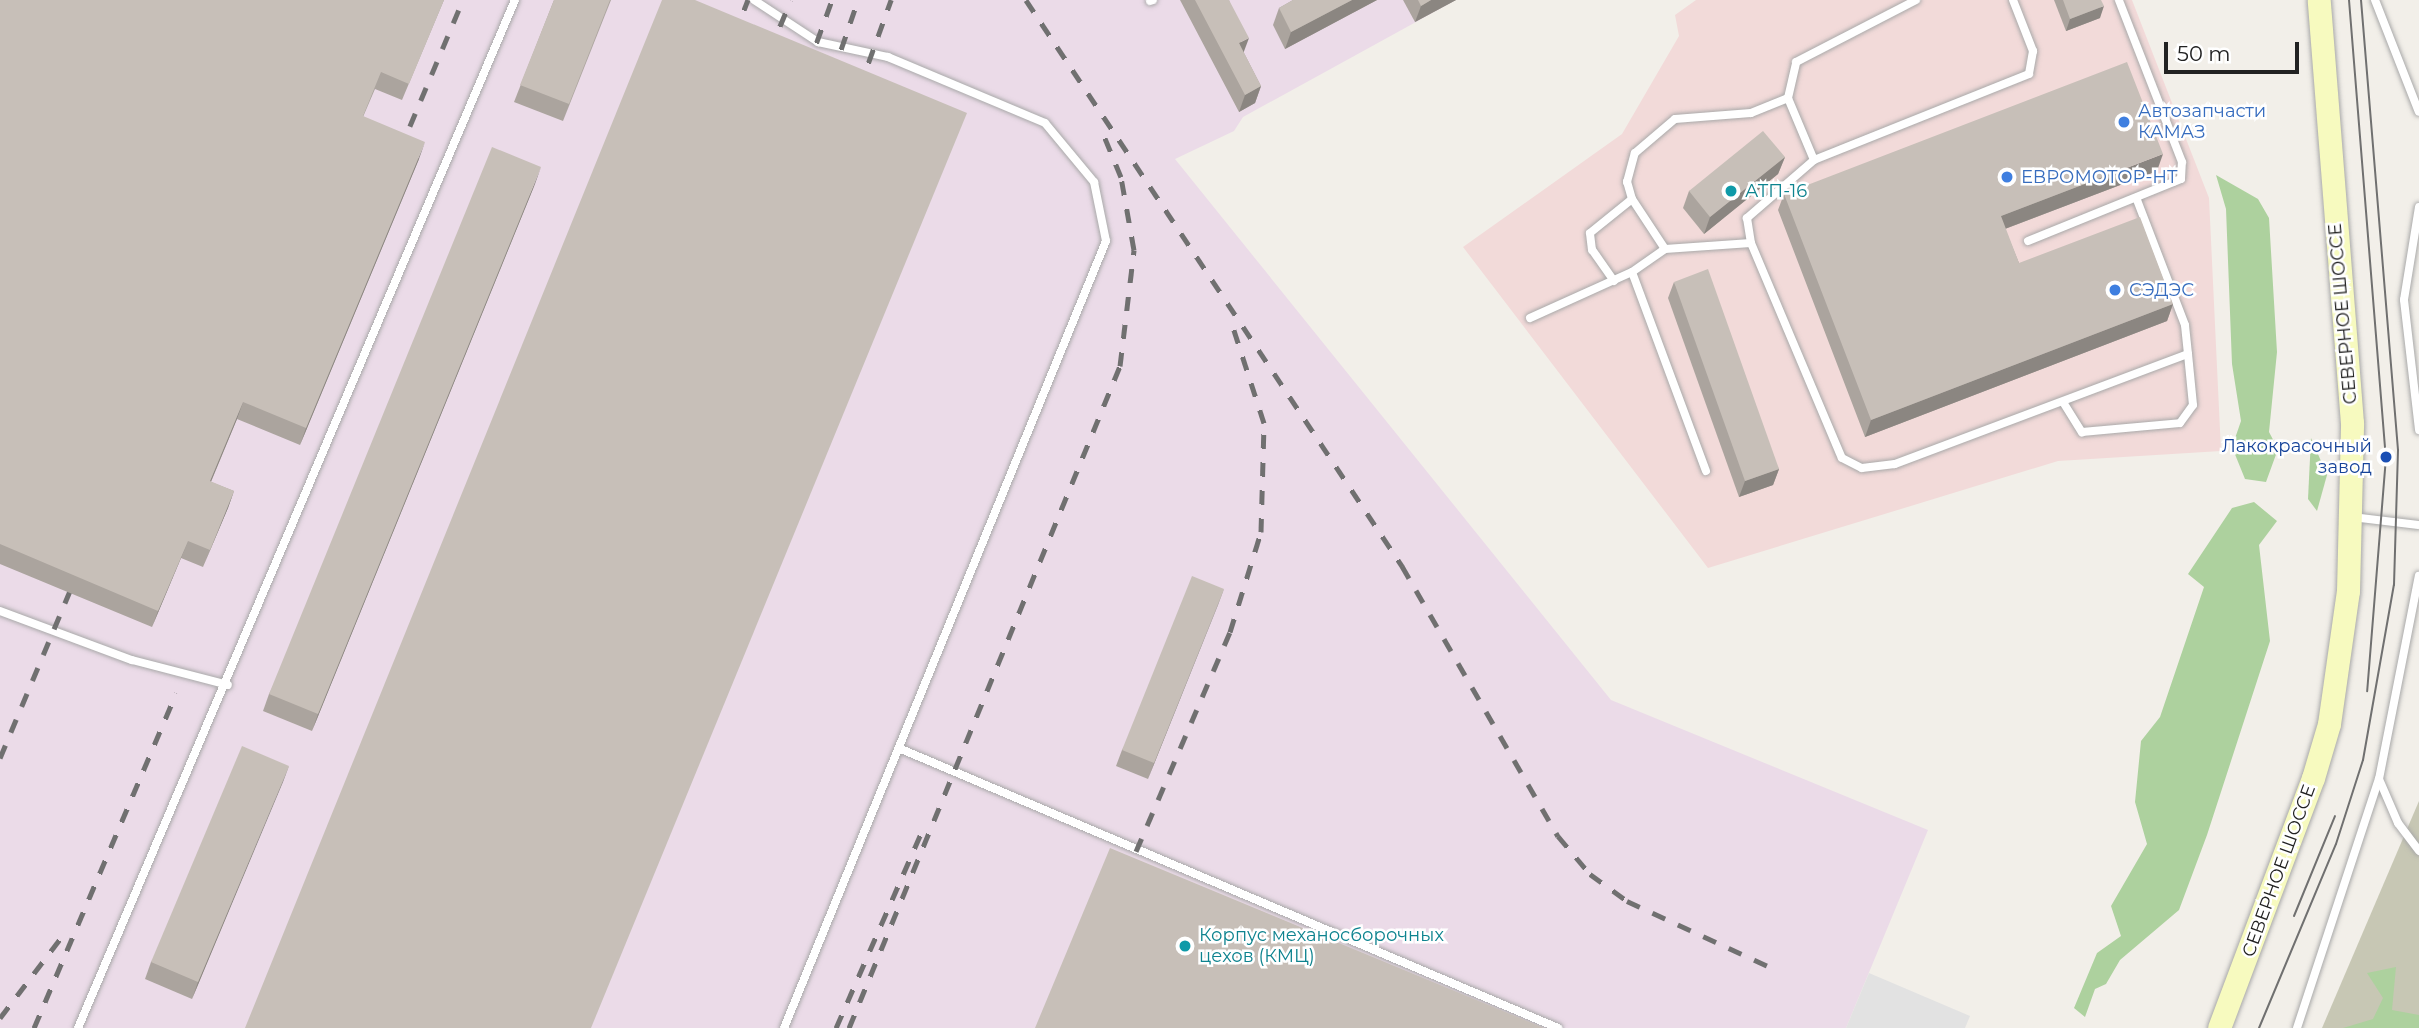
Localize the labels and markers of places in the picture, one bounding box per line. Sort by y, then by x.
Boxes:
place label: Автозапчасти КАМАЗ [2138,101,2266,144]
marker: Автозапчасти КАМАЗ [2116,114,2132,130]
place label: ЕВРОМОТОР-НТ [2021,166,2178,188]
marker: ЕВРОМОТОР-НТ [1999,169,2015,185]
place label: АТП-16 [1745,180,1807,202]
marker: АТП-16 [1723,183,1739,199]
place label: СЭДЭС [2129,279,2194,301]
marker: СЭДЭС [2107,282,2123,298]
place label: Лакокрасочный завод [2222,436,2372,478]
marker: Лакокрасочный завод [2378,449,2394,465]
place label: Корпус механосборочных цехов (КМЦ) [1199,925,1444,968]
marker: Корпус механосборочных цехов (КМЦ) [1177,938,1193,954]

